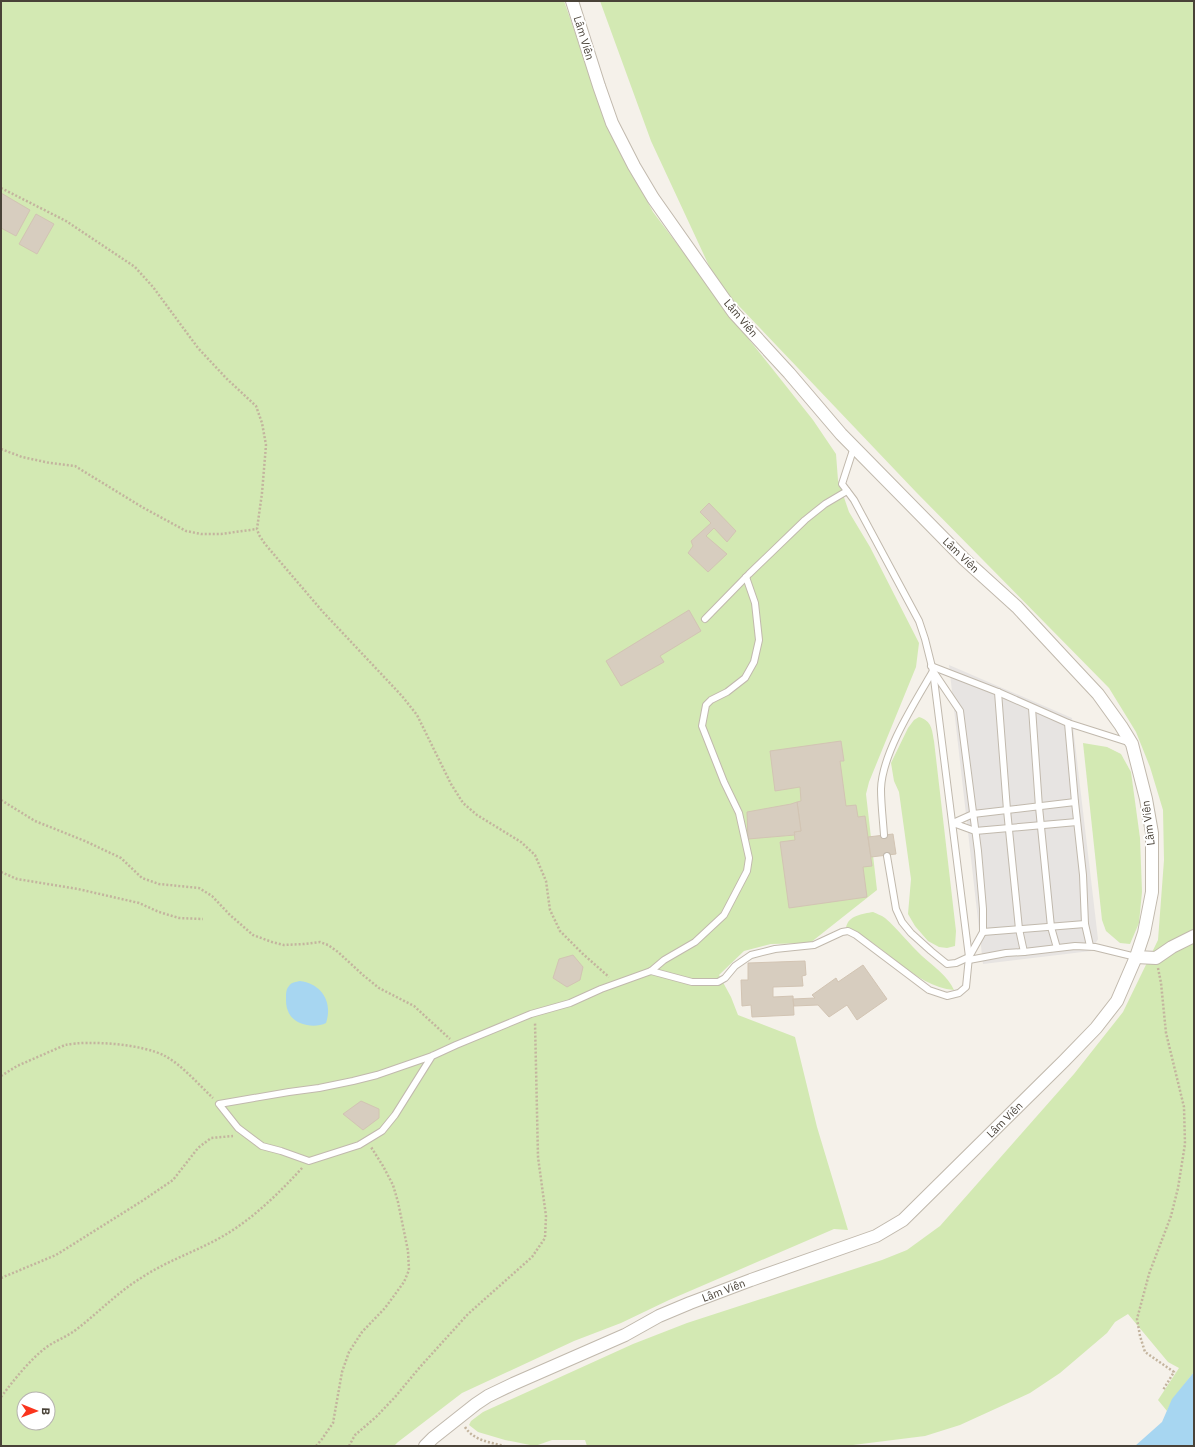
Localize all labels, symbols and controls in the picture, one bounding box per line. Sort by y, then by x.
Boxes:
street label: Lâm Viên [571,14,597,62]
street label: Lâm Viên [721,296,761,340]
street label: Lâm Viên [940,534,982,576]
street label: Lâm Viên [1138,800,1158,846]
street label: Lâm Viên [984,1099,1026,1141]
street label: Lâm Viên [700,1276,747,1305]
north arrow [16,1391,56,1431]
text: B [39,1407,53,1415]

